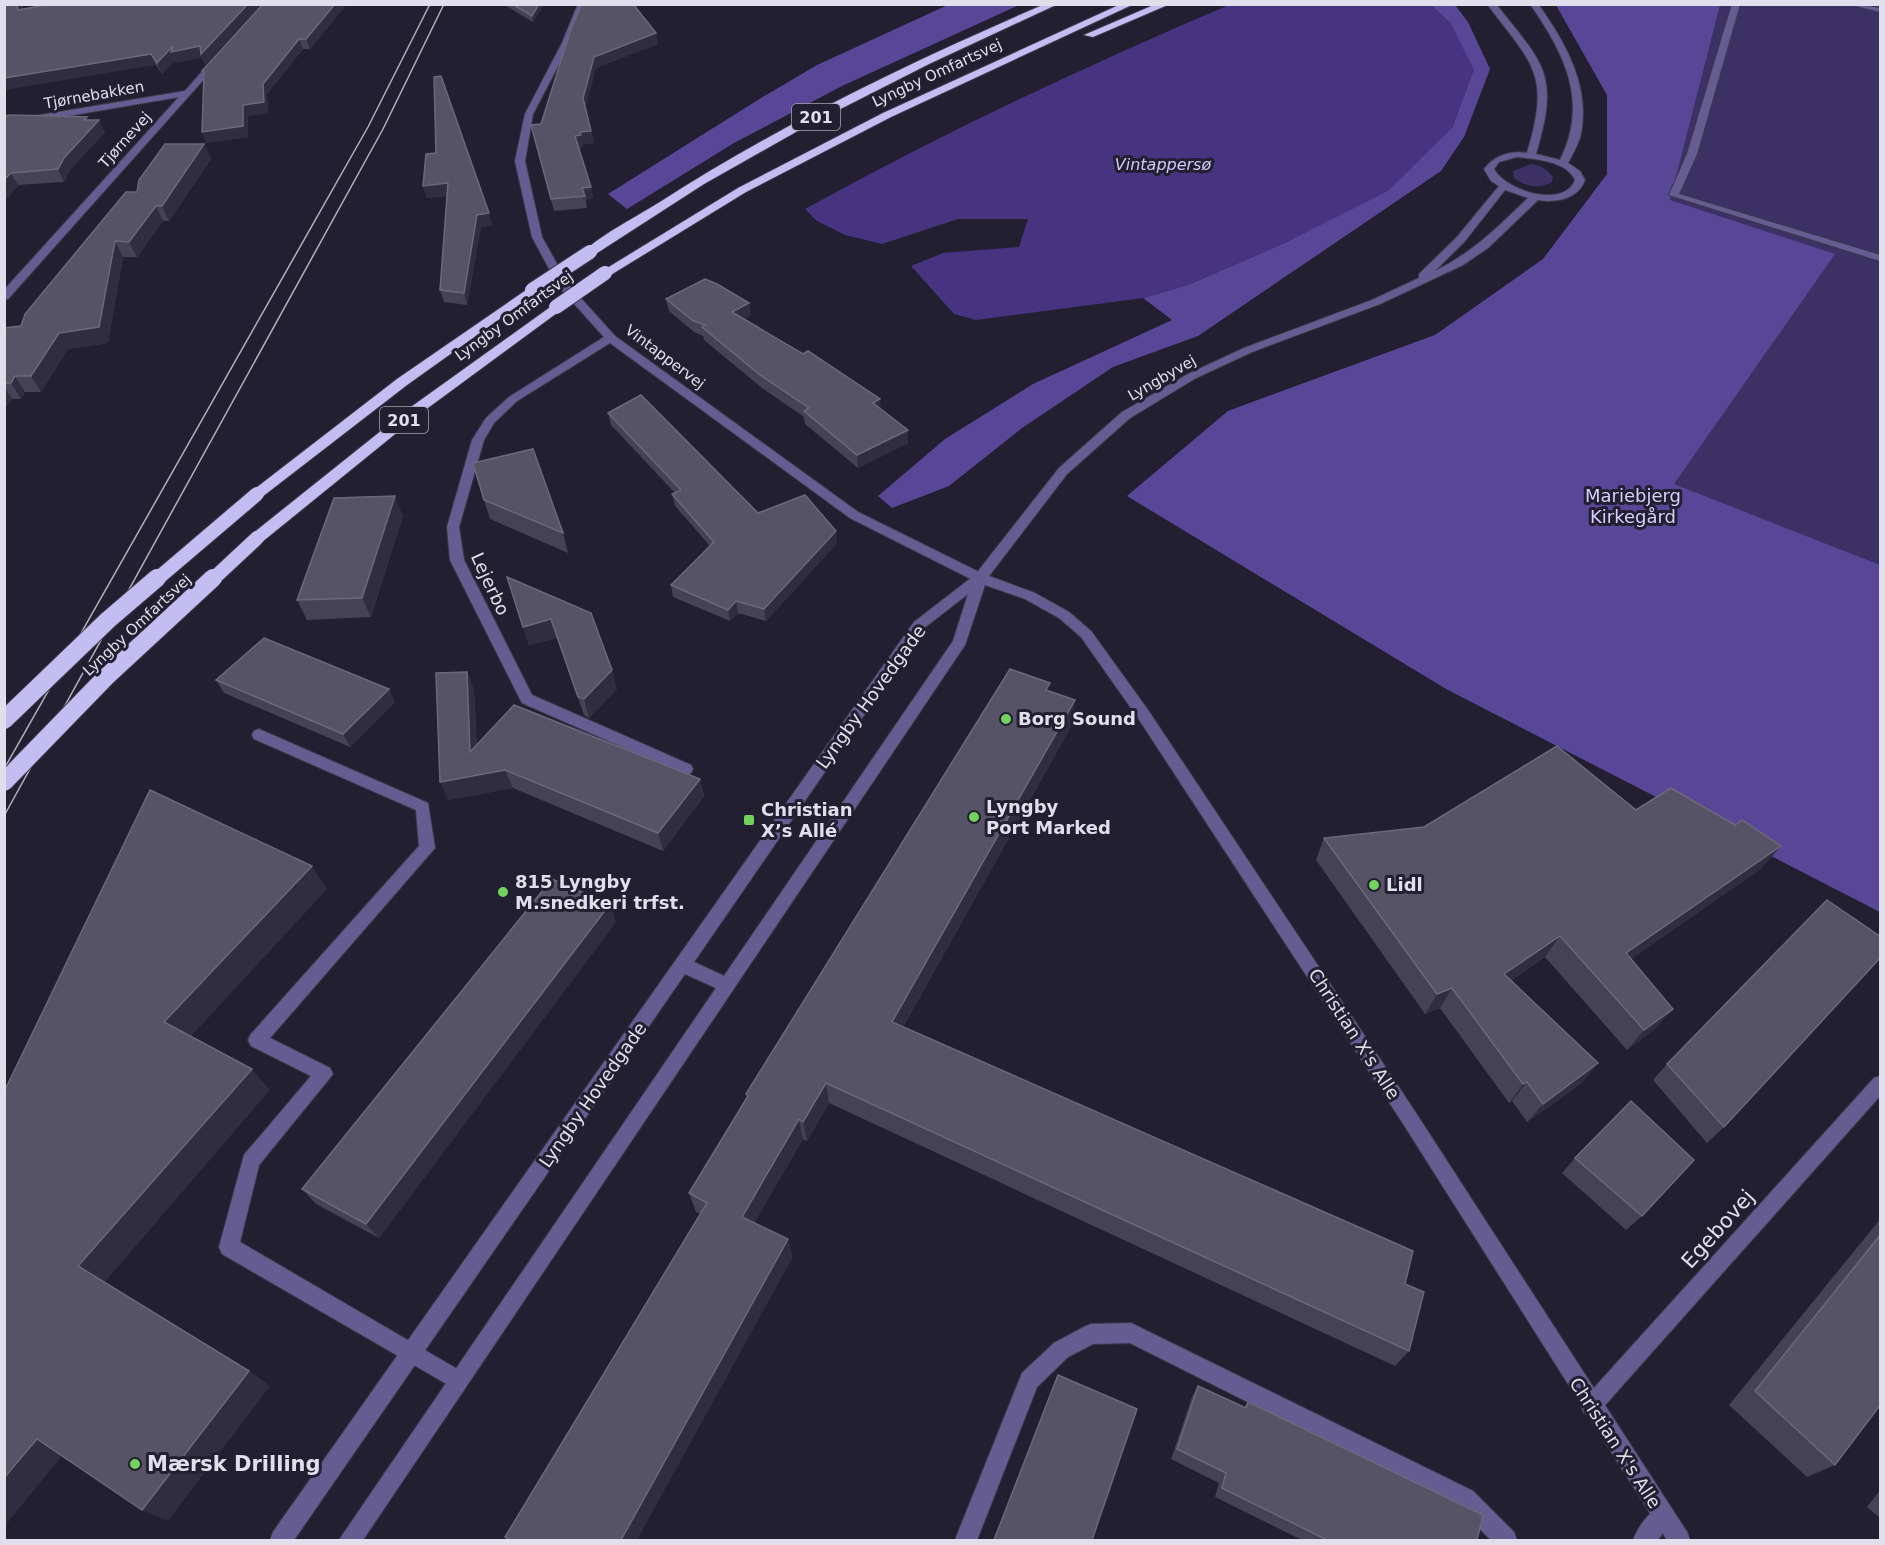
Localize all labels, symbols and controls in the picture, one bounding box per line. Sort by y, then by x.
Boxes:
street label: Lyngby Omfartsvej [869,35,1005,111]
street label: Tjørnebakken [42,77,146,113]
road number: 201 [792,104,840,130]
street label: Tjørnevej [94,108,155,173]
water label: Vintappersø [1115,155,1211,174]
street label: Lyngby Omfartsvej [452,267,576,365]
street label: Vintappervej [621,321,709,393]
street label: Lyngbyvej [1125,351,1199,405]
road number: 201 [380,407,428,433]
park label: Mariebjerg Kirkegård [1585,485,1681,527]
street label: Lejerbo [467,549,514,618]
street label: Lyngby Omfartsvej [79,570,195,680]
street label: Lyngby Hovedgade [811,621,930,773]
place label: Borg Sound [1018,708,1136,729]
marker: Borg Sound [999,712,1013,726]
place label: Lyngby Port Marked [986,796,1111,838]
place label: Christian X’s Allé [761,799,853,841]
marker: Lyngby Port Marked [967,810,981,824]
marker: Christian X’s Allé [742,813,756,827]
place label: 815 Lyngby M.snedkeri trfst. [515,871,685,913]
place label: Lidl [1386,874,1423,895]
marker: Lidl [1367,878,1381,892]
marker: 815 Lyngby M.snedkeri trfst. [496,885,510,899]
street label: Christian X's Alle [1304,964,1405,1103]
street label: Lyngby Hovedgade [535,1018,651,1171]
street label: Egebovej [1677,1185,1759,1273]
street label: Christian X's Alle [1565,1373,1666,1512]
place label: Mærsk Drilling [147,1452,321,1476]
marker: Mærsk Drilling [128,1457,142,1471]

